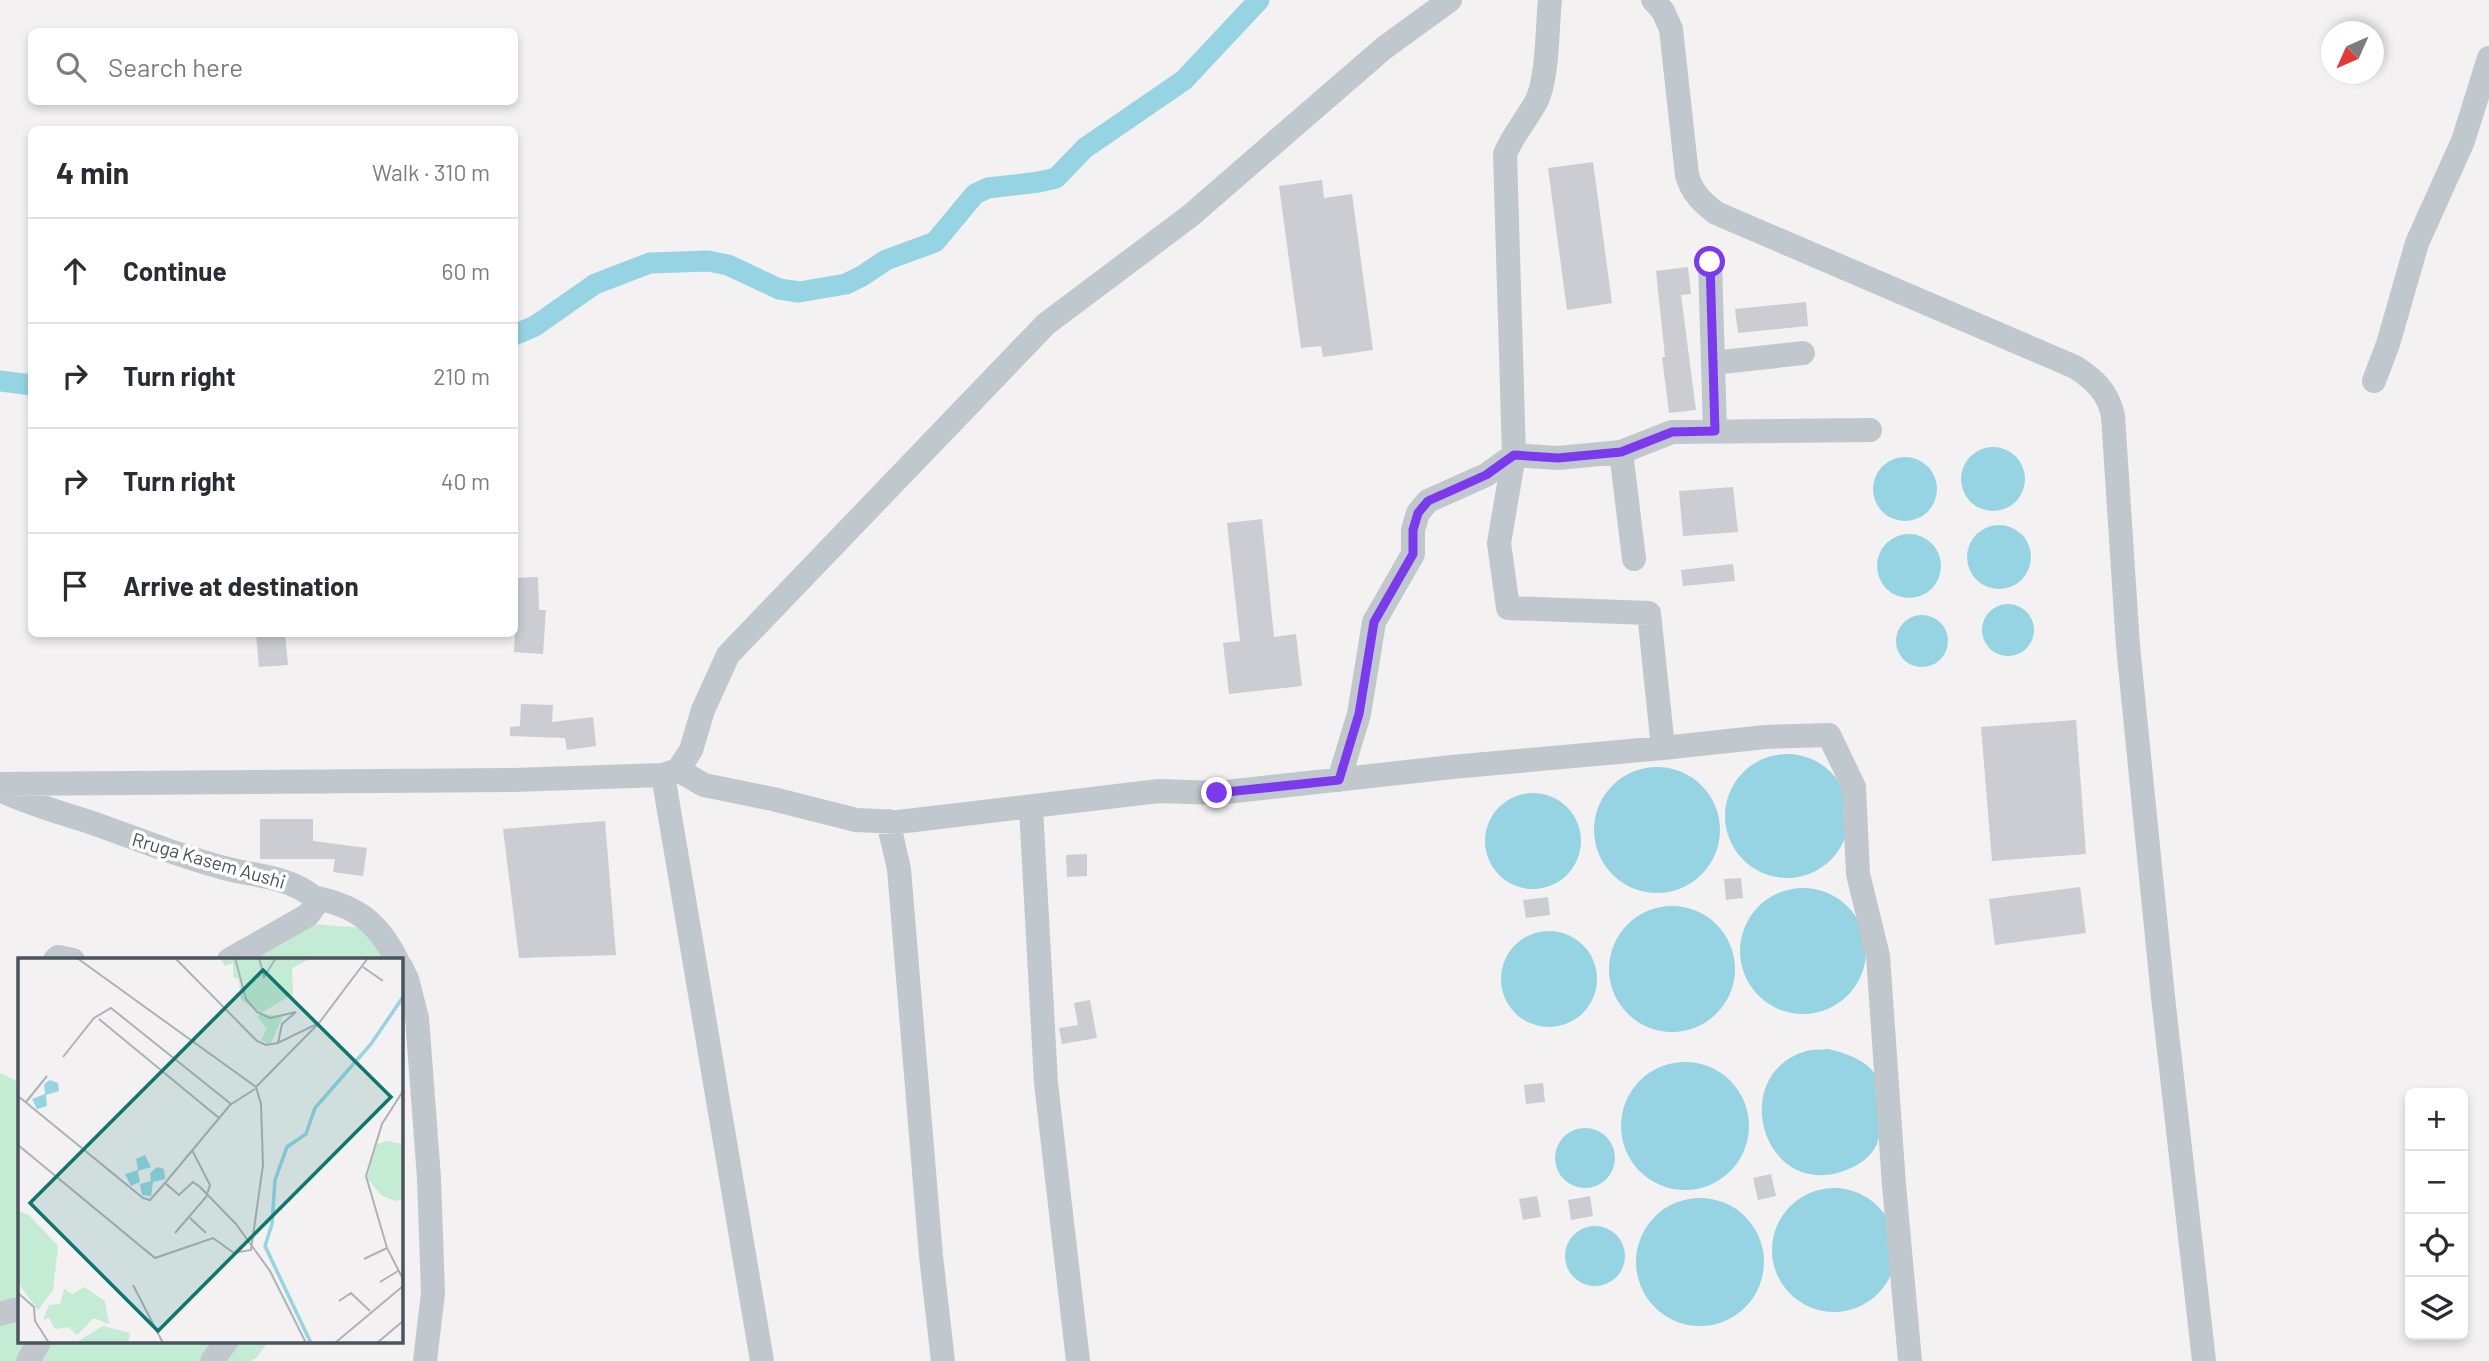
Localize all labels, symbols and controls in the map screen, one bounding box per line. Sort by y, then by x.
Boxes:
north arrow [2321,21,2384,84]
search box [28,28,518,105]
icon: search [52,48,90,86]
text: Search here [108,51,243,82]
text: 4 min [56,154,129,190]
text: Walk · 310 m [372,158,490,186]
route start [1694,246,1725,277]
icon: ahead [56,252,94,290]
text: Continue [123,255,227,286]
text: 60 m [442,257,490,285]
icon: right [56,357,94,395]
text: Turn right [123,360,236,391]
text: 210 m [433,362,490,390]
icon: right [56,462,94,500]
text: Turn right [123,465,236,496]
text: 40 m [441,467,490,495]
icon: arrive [56,567,94,605]
text: Arrive at destination [123,570,359,601]
route end [1201,777,1232,808]
street label: Rruga Kasem Aushi [130,827,288,893]
inset map [18,958,402,1344]
map controls [2405,1088,2468,1340]
button: + [2405,1088,2468,1151]
button: − [2405,1151,2468,1214]
button: locate [2405,1214,2468,1277]
button: layers [2405,1277,2468,1340]

